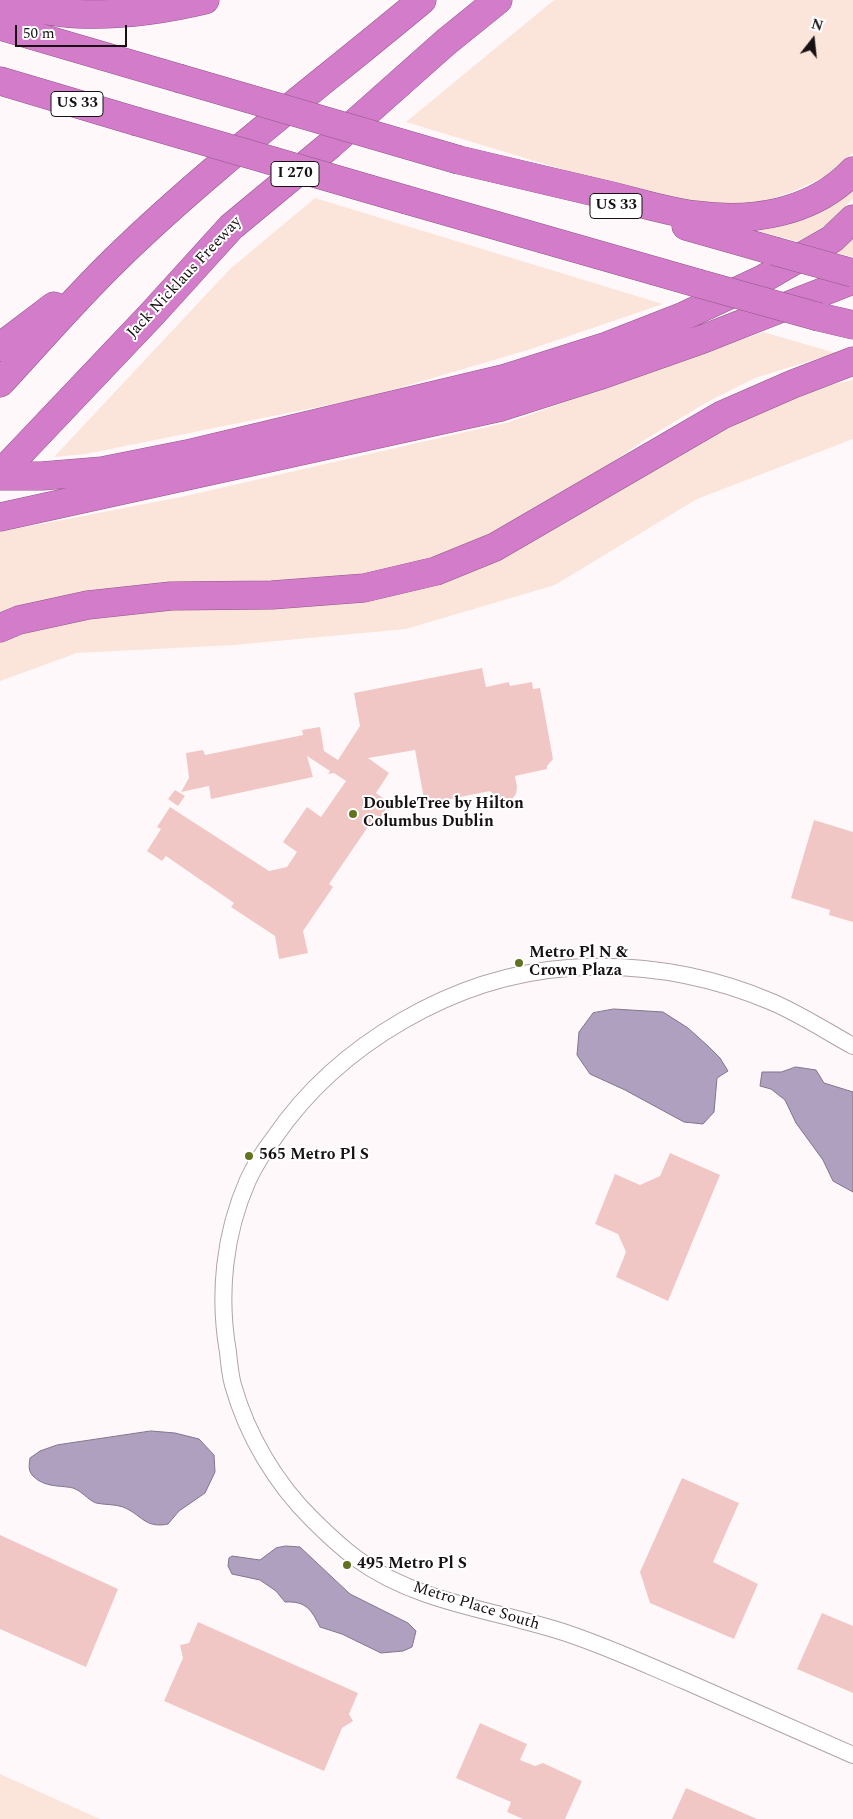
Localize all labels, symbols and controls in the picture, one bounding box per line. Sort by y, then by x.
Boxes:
text: N [809,13,826,37]
scale bar [18,15,130,47]
north arrow [788,15,838,65]
text: 50 m [23,22,55,45]
road number: US 33 [51,92,103,116]
road number: I 270 [271,162,319,186]
road number: US 33 [590,194,642,218]
street label: Jack Nicklaus Freeway [124,213,246,343]
place label: DoubleTree by Hilton Columbus Dublin [363,795,524,833]
marker: DoubleTree by Hilton Columbus Dublin [347,808,359,820]
place label: Metro Pl N & Crown Plaza [529,944,628,982]
marker: Metro Pl N & Crown Plaza [513,957,525,969]
place label: 565 Metro Pl S [259,1146,369,1166]
marker: 565 Metro Pl S [243,1150,255,1162]
place label: 495 Metro Pl S [357,1555,467,1575]
marker: 495 Metro Pl S [341,1559,353,1571]
street label: Metro Place South [410,1579,542,1635]

